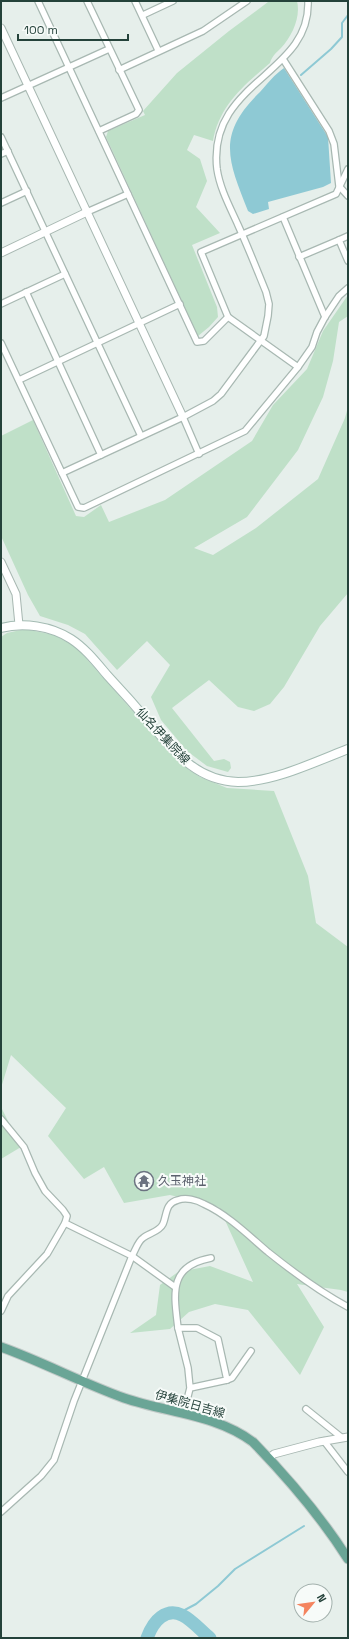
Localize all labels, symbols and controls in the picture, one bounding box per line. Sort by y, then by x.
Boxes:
scale bar [18,16,128,42]
text: 100 m [24,22,58,38]
street label: 仙名伊集院線 [133,704,193,768]
temple icon: 久玉神社 [133,1170,155,1192]
place label: 久玉神社 [158,1173,206,1189]
street label: 伊集院日吉線 [153,1386,227,1422]
north arrow [293,1583,333,1623]
text: N [314,1592,330,1605]

